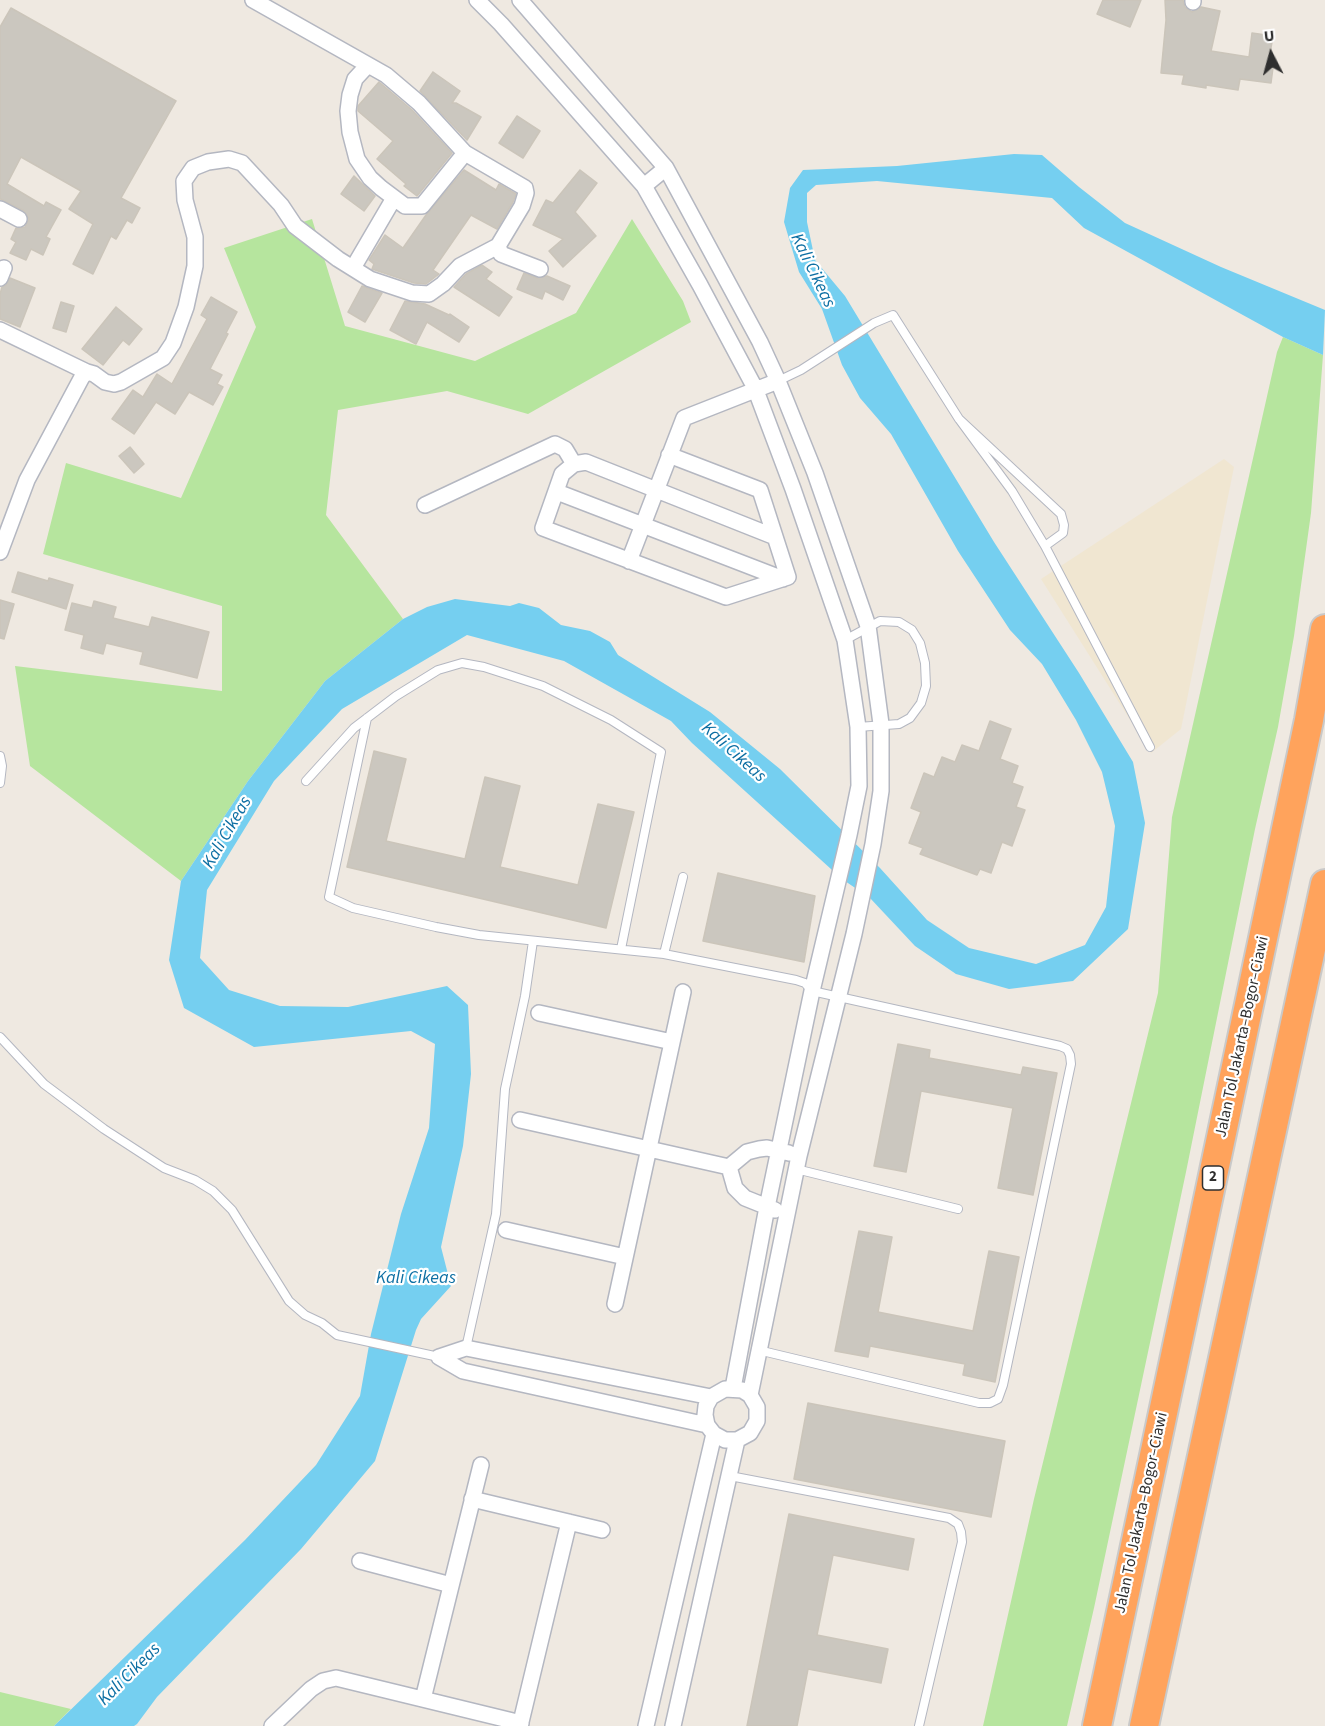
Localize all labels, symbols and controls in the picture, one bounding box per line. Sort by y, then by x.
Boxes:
north arrow [1241,24,1301,84]
text: U [1263,25,1276,48]
water label: Kali Cikeas [785,230,839,312]
water label: Kali Cikeas [696,718,770,788]
water label: Kali Cikeas [199,793,257,873]
street label: Jalan Tol Jakarta–Bogor–Ciawi [1212,935,1274,1139]
road number: 2 [1202,1166,1224,1190]
water label: Kali Cikeas [376,1268,456,1290]
street label: Jalan Tol Jakarta–Bogor–Ciawi [1111,1411,1173,1615]
water label: Kali Cikeas [94,1639,166,1711]

